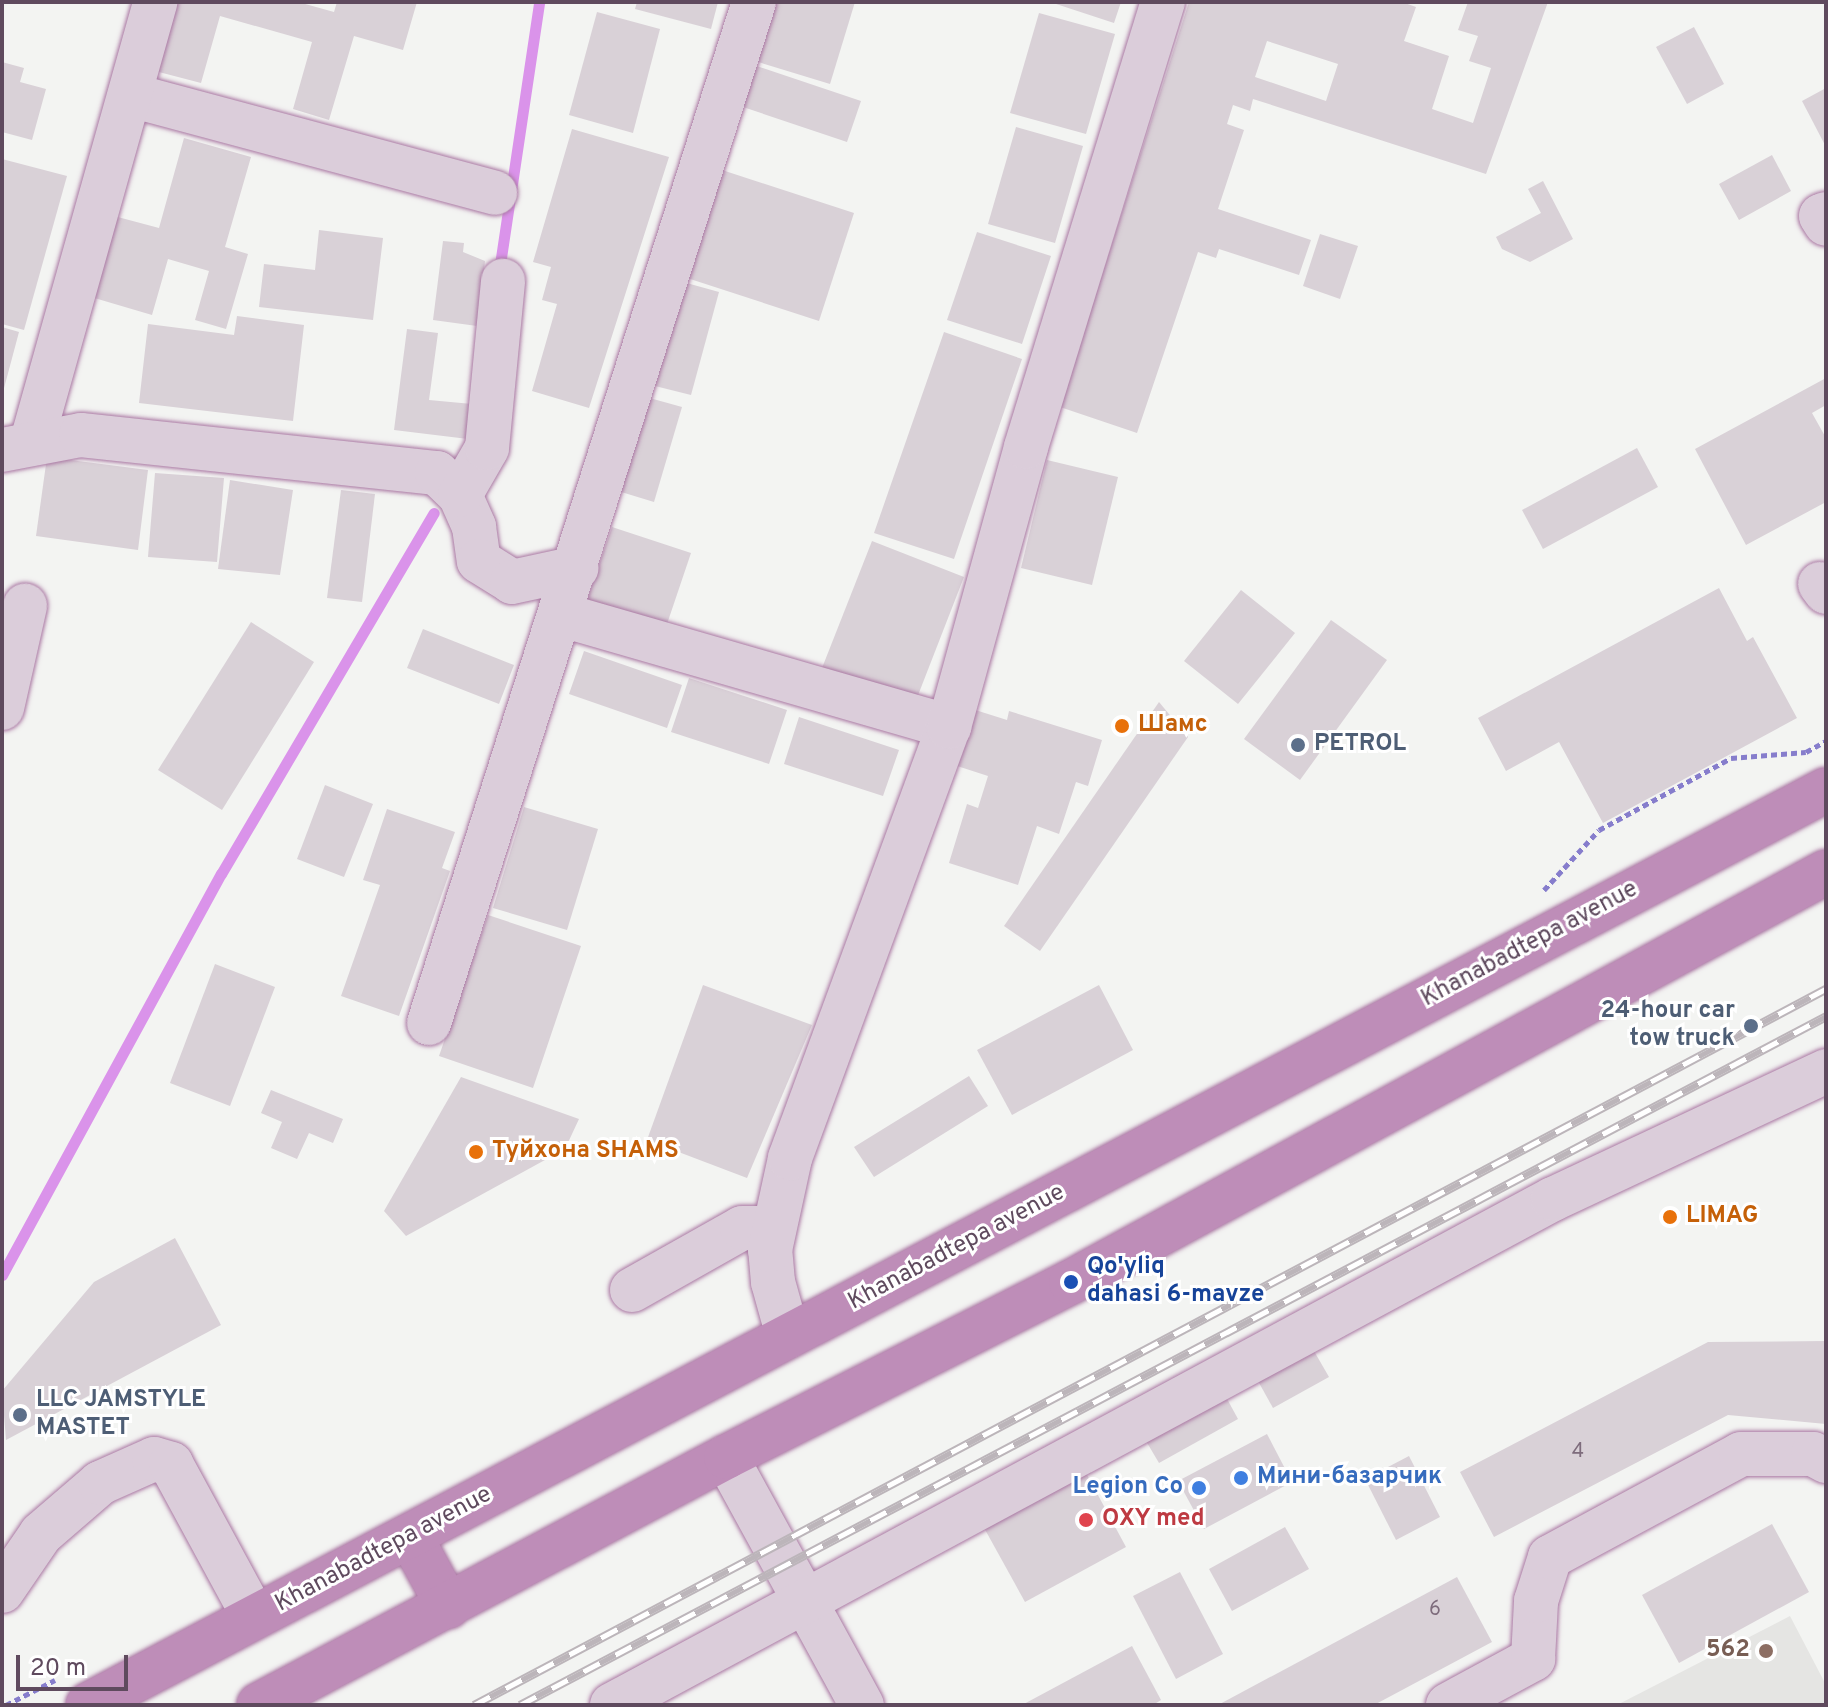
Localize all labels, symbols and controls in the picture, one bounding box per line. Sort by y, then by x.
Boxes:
place label: Шамс [1138,712,1208,740]
marker: Шамс [1113,717,1131,735]
place label: PETROL [1314,731,1406,759]
marker: PETROL [1289,736,1307,754]
street label: Khanabadtepa avenue [1417,876,1643,1014]
place label: 24-hour car tow truck [1600,998,1735,1054]
marker: 24-hour car tow truck [1742,1017,1760,1035]
place label: Туйхона SHAMS [492,1138,679,1166]
marker: Туйхона SHAMS [467,1143,485,1161]
street label: Khanabadtepa avenue [844,1179,1070,1317]
place label: LIMAG [1686,1203,1758,1231]
marker: LIMAG [1661,1208,1679,1226]
place label: Qo'yliq dahasi 6-mavze [1087,1254,1264,1310]
marker: Qo'yliq dahasi 6-mavze [1062,1273,1080,1291]
place label: LLC JAMSTYLE MASTET [36,1387,206,1443]
marker: LLC JAMSTYLE MASTET [11,1406,29,1424]
house number: 4 [1572,1440,1584,1464]
place label: Мини-базарчик [1257,1464,1442,1492]
marker: Мини-базарчик [1232,1469,1250,1487]
place label: Legion Co [1073,1474,1183,1502]
marker: Legion Co [1190,1479,1208,1497]
street label: Khanabadtepa avenue [271,1481,497,1619]
place label: OXY med [1102,1506,1206,1534]
marker: OXY med [1077,1511,1095,1529]
house number: 6 [1429,1598,1441,1622]
place label: 562 [1706,1637,1750,1665]
scale bar [20,1639,132,1689]
marker: 562 [1757,1642,1775,1660]
text: 20 m [30,1654,86,1684]

